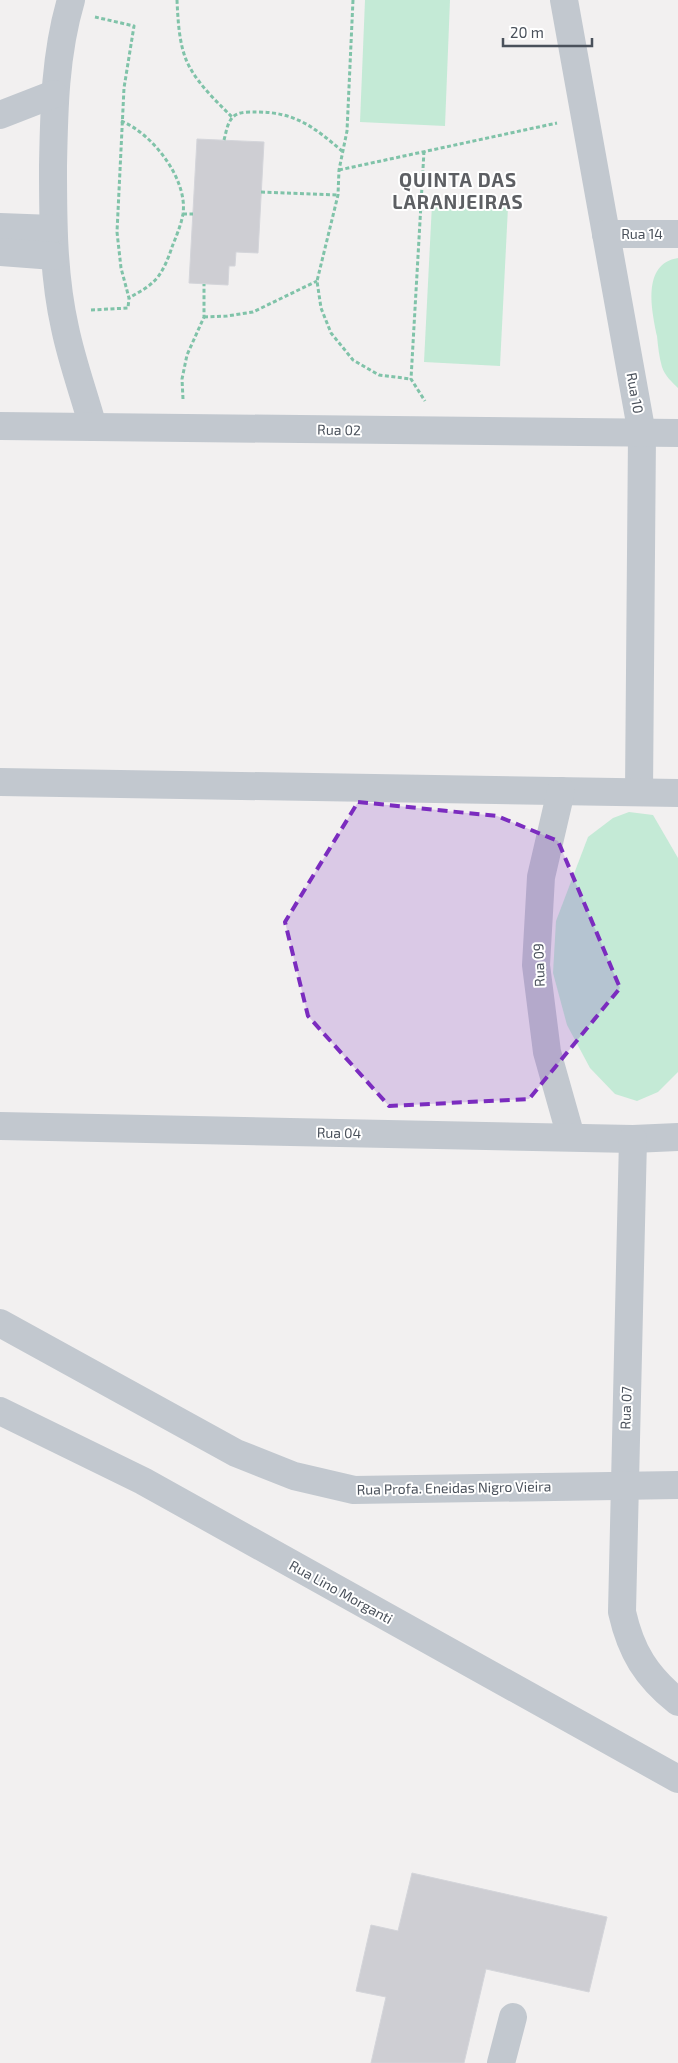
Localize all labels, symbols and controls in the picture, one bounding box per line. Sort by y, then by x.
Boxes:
scale bar [503,15,592,47]
text: 20 m [510,23,544,41]
district label: QUINTA DAS LARANJEIRAS [392,168,524,213]
street label: Rua 14 [621,225,663,242]
street label: Rua 10 [624,371,647,415]
street label: Rua 02 [317,421,361,438]
street label: Rua 09 [529,943,548,987]
street label: Rua 04 [317,1124,361,1141]
street label: Rua 07 [616,1386,635,1430]
street label: Rua Profa. Eneidas Nigro Vieira [356,1477,552,1498]
street label: Rua Lino Morganti [287,1556,396,1627]

